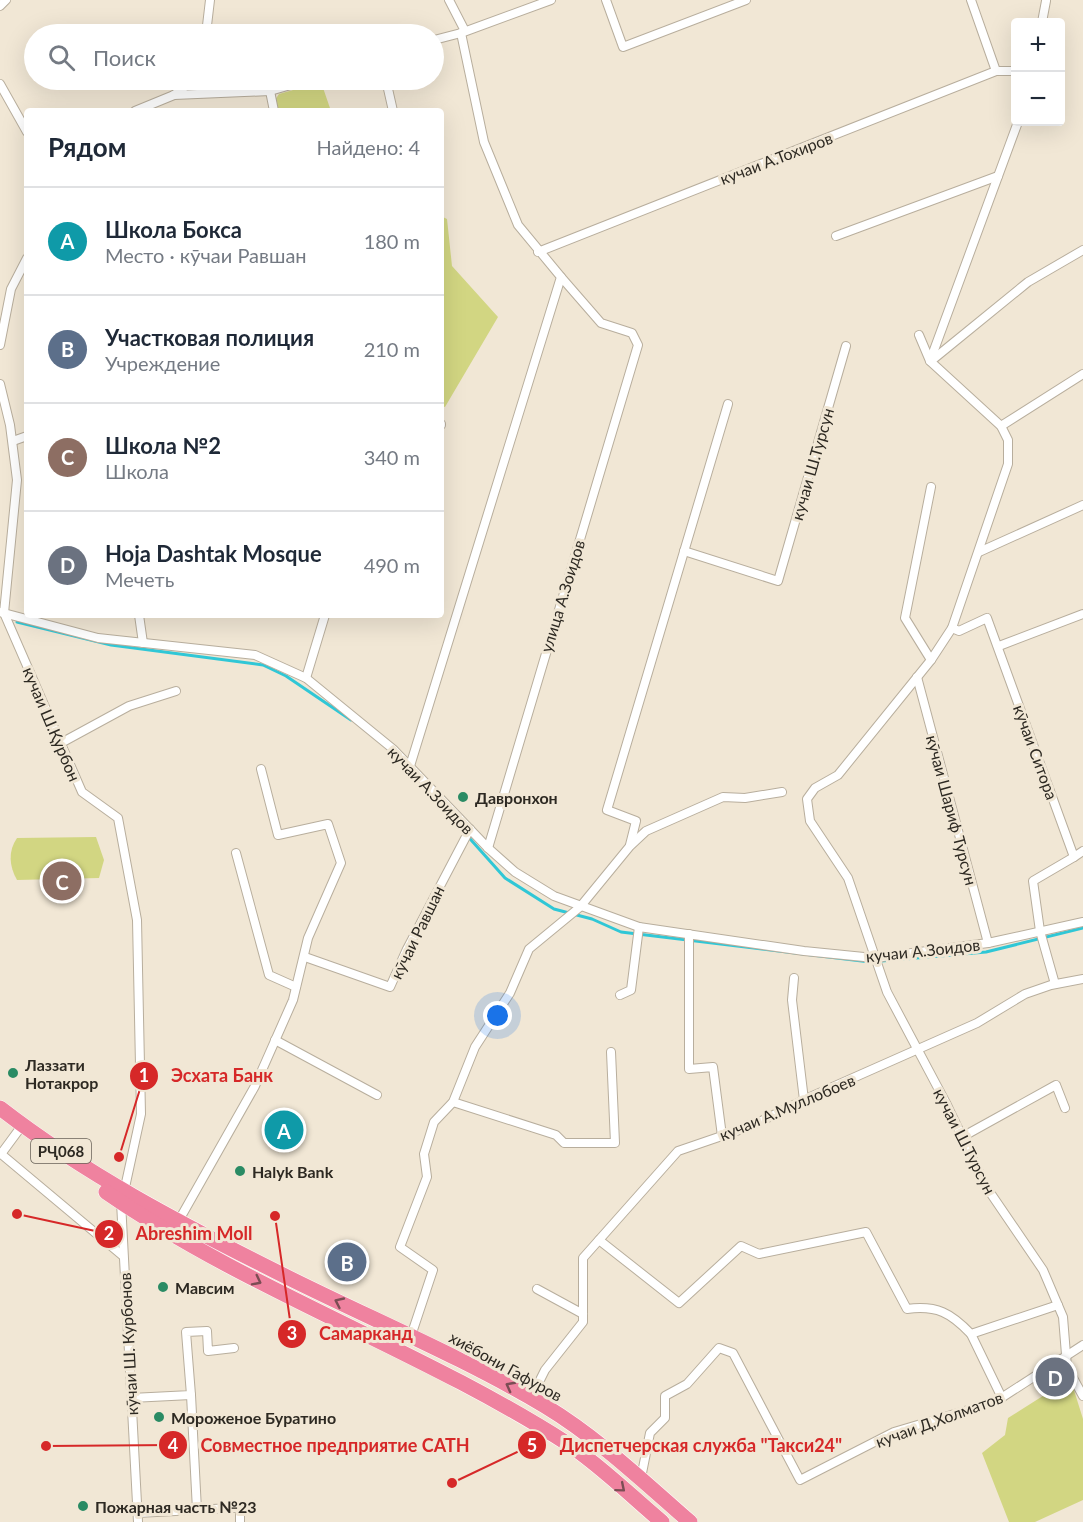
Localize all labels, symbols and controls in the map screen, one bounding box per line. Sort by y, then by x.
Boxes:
map controls [1011,18,1065,126]
button: + [1011,18,1065,72]
search box [24,24,444,90]
icon: search [45,41,78,74]
text: Поиск [93,44,156,71]
button: − [1011,72,1065,126]
street label: кучаи А.Тохиров [717,128,835,188]
text: Рядом [48,131,126,163]
text: Найдено: 4 [317,135,420,159]
text: Школа Бокса [105,216,242,243]
text: A [61,229,74,253]
text: 180 m [364,229,420,253]
text: Место · кӯчаи Равшан [105,243,307,267]
text: Участковая полиция [105,324,314,351]
text: B [61,337,74,361]
text: 210 m [364,337,420,361]
text: Учреждение [105,351,220,375]
street label: кучаи Ш.Турсун [787,406,837,522]
text: Школа №2 [105,432,221,459]
text: C [61,445,74,469]
text: 340 m [364,445,420,469]
text: Школа [105,459,169,483]
street label: улица А.Зоидов [536,537,588,654]
text: Hoja Dashtak Mosque [105,540,322,567]
text: D [60,553,75,577]
text: 490 m [364,553,420,577]
text: Мечеть [105,567,174,591]
street label: кучаи Ш.Қурбон [19,664,85,784]
street label: кӯчаи Ситора [1010,702,1062,802]
street label: кӯчаи Шариф Турсун [923,733,981,887]
street label: кучаи А.Зоидов [384,742,478,838]
place label: Давронхон [475,788,558,807]
marker: Давронхон [456,790,470,804]
pin: C [42,858,82,904]
street label: кӯчаи Равшан [386,882,448,982]
street label: кучаи А.Зоидов [865,935,981,965]
your location [483,1001,512,1030]
place label: Лаззати Нотакрор [24,1055,98,1092]
callout: Эсxата Банк [129,1058,285,1094]
text: 1 [139,1064,149,1086]
text: Эсxата Банк [171,1064,273,1086]
marker: Лаззати Нотакрор [6,1066,20,1080]
street label: кучаи А.Муллобоев [716,1070,858,1144]
street label: кучаи Ш.Турсун [930,1085,1000,1197]
pin: A [264,1108,304,1152]
road number: РҶ068 [31,1139,91,1163]
place label: Halyk Bank [252,1162,334,1181]
marker: Halyk Bank [233,1164,247,1178]
callout: Abreshim Moll [94,1216,265,1252]
text: 2 [104,1222,114,1244]
text: Abreshim Moll [135,1222,252,1244]
pin: B [328,1240,366,1284]
street label: кӯчаи Ш. Курбонов [115,1272,141,1416]
one-way arrow [251,1274,262,1285]
place label: Мавсим [175,1278,235,1297]
marker: Мавсим [156,1280,170,1294]
one-way arrow [334,1297,345,1309]
callout: Самарканд [277,1316,425,1352]
text: 3 [287,1322,297,1344]
text: Самарканд [319,1322,414,1344]
street label: хиёбони Гафуров [446,1327,566,1405]
pin: D [1036,1354,1074,1400]
one-way arrow [506,1382,516,1393]
street label: кучаи Д,Холматов [873,1387,1005,1451]
place label: Мороженое Буратино [171,1408,336,1427]
marker: Мороженое Буратино [152,1410,166,1424]
callout: Совместное предприятие CATH [158,1427,481,1463]
callout: Диспетчерская служба "Такси24" [517,1427,854,1463]
text: 4 [168,1434,178,1456]
text: Совместное предприятие CATH [200,1434,470,1456]
text: 5 [527,1434,537,1456]
text: Диспетчерская служба "Такси24" [560,1434,842,1456]
one-way arrow [614,1480,625,1491]
place label: Пожарная часть №23 [95,1497,257,1516]
marker: Пожарная часть №23 [76,1499,90,1513]

